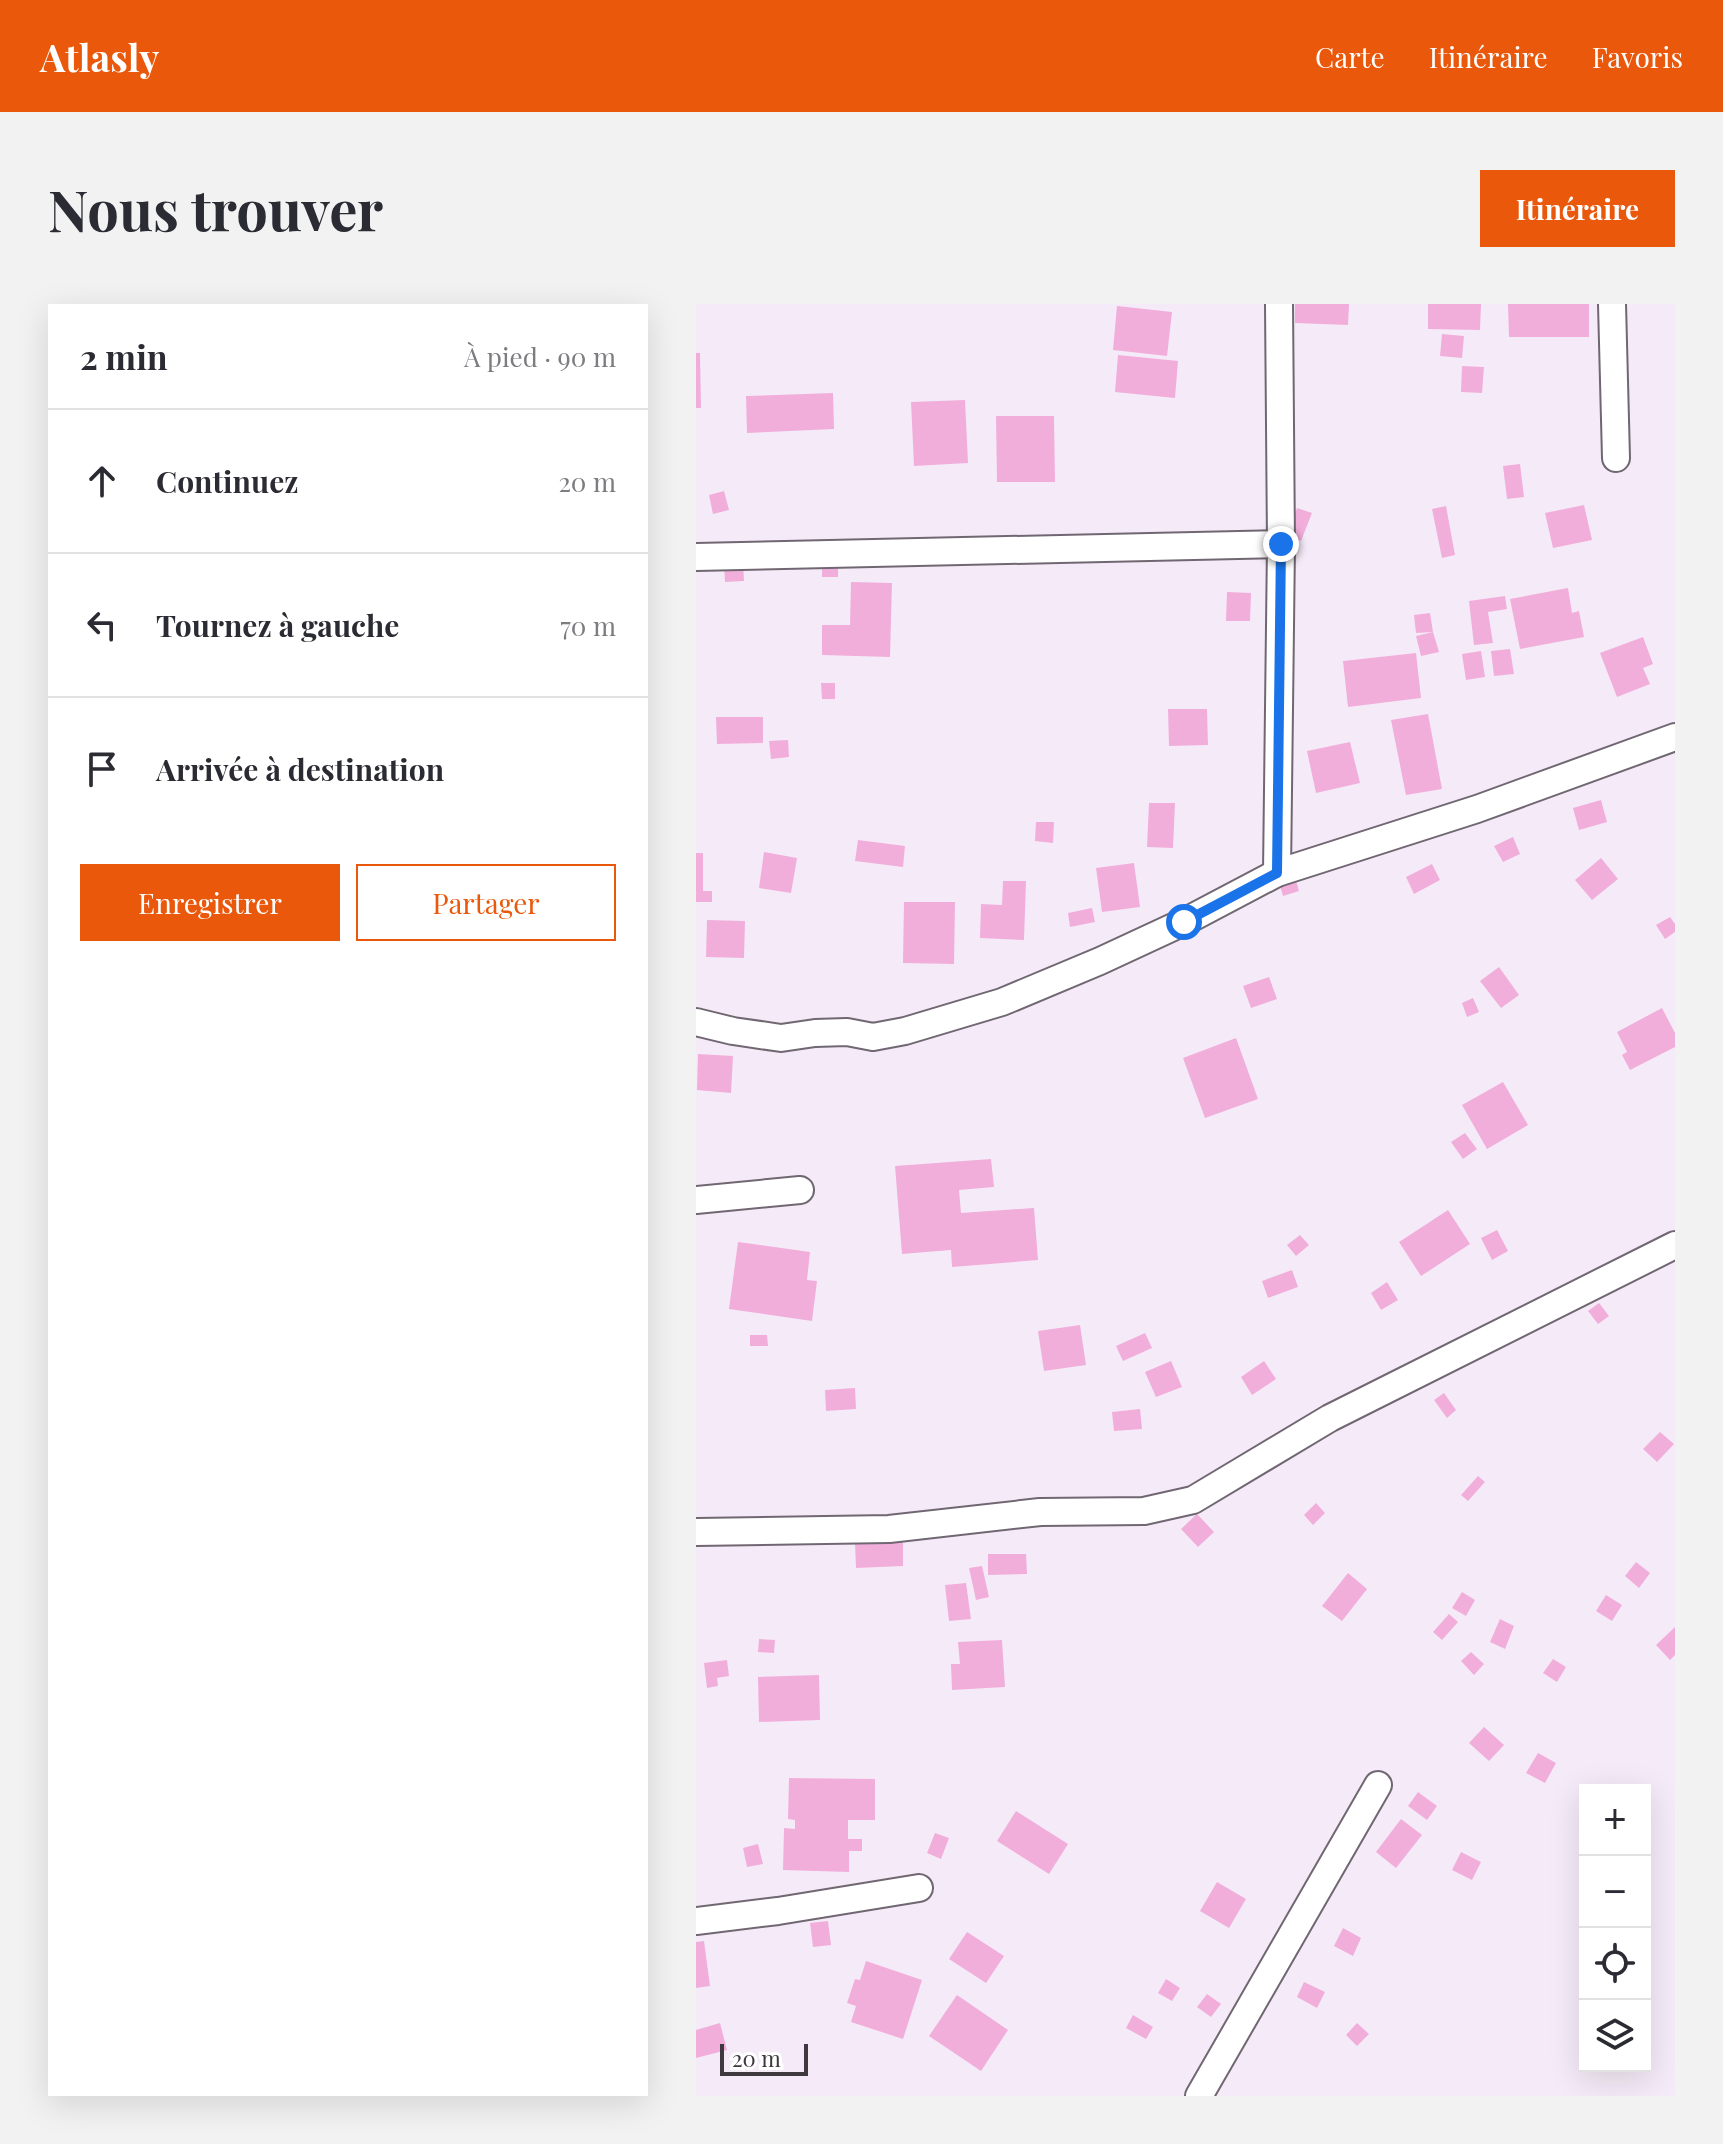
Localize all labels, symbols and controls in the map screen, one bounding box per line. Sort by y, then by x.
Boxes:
text: Atlasly [40,31,159,82]
text: Carte [1315,38,1385,75]
text: Itinéraire [1429,38,1548,75]
text: Favoris [1592,38,1683,75]
button: Itinéraire [1480,170,1675,247]
text: Nous trouver [48,171,383,246]
text: 2 min [80,333,168,379]
text: À pied · 90 m [464,339,616,374]
icon: ahead [80,459,124,503]
text: Continuez [156,461,298,501]
text: 20 m [558,464,616,499]
route end [1263,526,1299,562]
icon: left [80,603,124,647]
text: Tournez à gauche [156,605,399,645]
text: 70 m [560,608,616,643]
icon: arrive [80,747,124,791]
text: Arrivée à destination [156,749,444,789]
button: Enregistrer [80,864,340,941]
button: Partager [356,864,616,941]
route start [1166,904,1202,940]
map controls [1579,1784,1651,2072]
button: + [1579,1784,1651,1856]
button: − [1579,1856,1651,1928]
button: locate [1579,1928,1651,2000]
button: layers [1579,2000,1651,2072]
scale bar [720,2040,808,2076]
text: 20 m [732,2043,781,2073]

